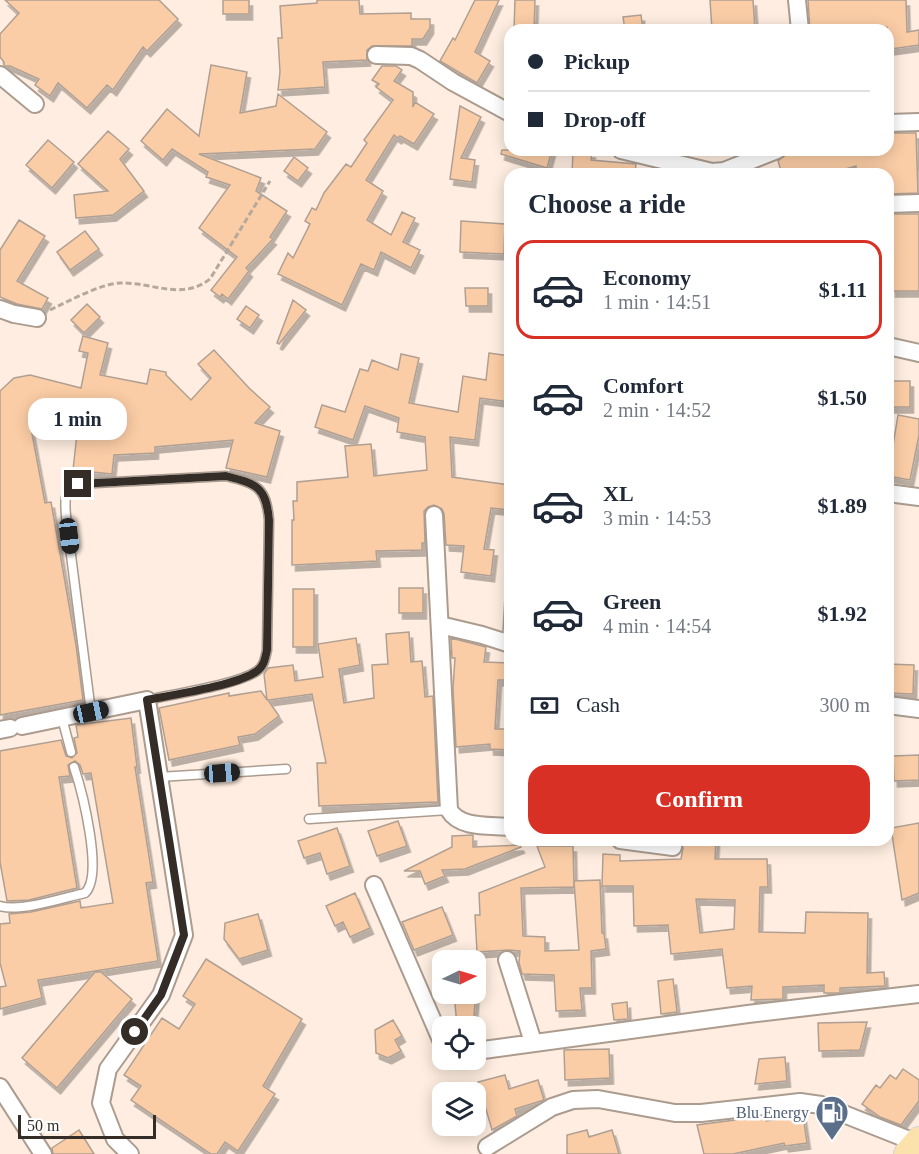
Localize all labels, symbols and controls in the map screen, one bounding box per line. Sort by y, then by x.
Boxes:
text: Pickup [564,49,630,74]
text: Drop-off [564,107,645,132]
text: Choose a ride [528,189,686,219]
icon: car [531,263,585,317]
text: Economy [603,265,691,290]
text: $1.11 [819,277,867,302]
text: 1 min · 14:51 [603,291,711,313]
icon: car [531,371,585,425]
text: Comfort [603,373,684,398]
text: $1.50 [818,385,867,410]
callout: 1 min [28,397,128,439]
text: 2 min · 14:52 [603,399,711,421]
text: 1 min [53,408,102,430]
route end [64,470,91,497]
icon: car [531,479,585,533]
text: XL [603,481,634,506]
text: $1.89 [818,493,867,518]
text: 3 min · 14:53 [603,507,711,529]
car [58,517,80,555]
icon: car [531,587,585,641]
text: Green [603,589,661,614]
text: $1.92 [818,601,867,626]
text: 4 min · 14:54 [603,615,711,637]
icon: cash [528,689,561,722]
text: Cash [576,692,620,717]
text: 300 m [819,694,870,716]
car [72,699,110,725]
car [203,763,241,783]
button: Confirm [528,765,870,834]
north arrow [432,950,486,1004]
map controls [432,950,486,1136]
button: locate [432,1016,486,1070]
route start [121,1018,148,1045]
button: layers [432,1082,486,1136]
fuel station icon: Blu Energy [814,1094,850,1141]
place label: Blu Energy [736,1104,809,1122]
scale bar [18,1112,156,1140]
text: 50 m [27,1117,59,1134]

